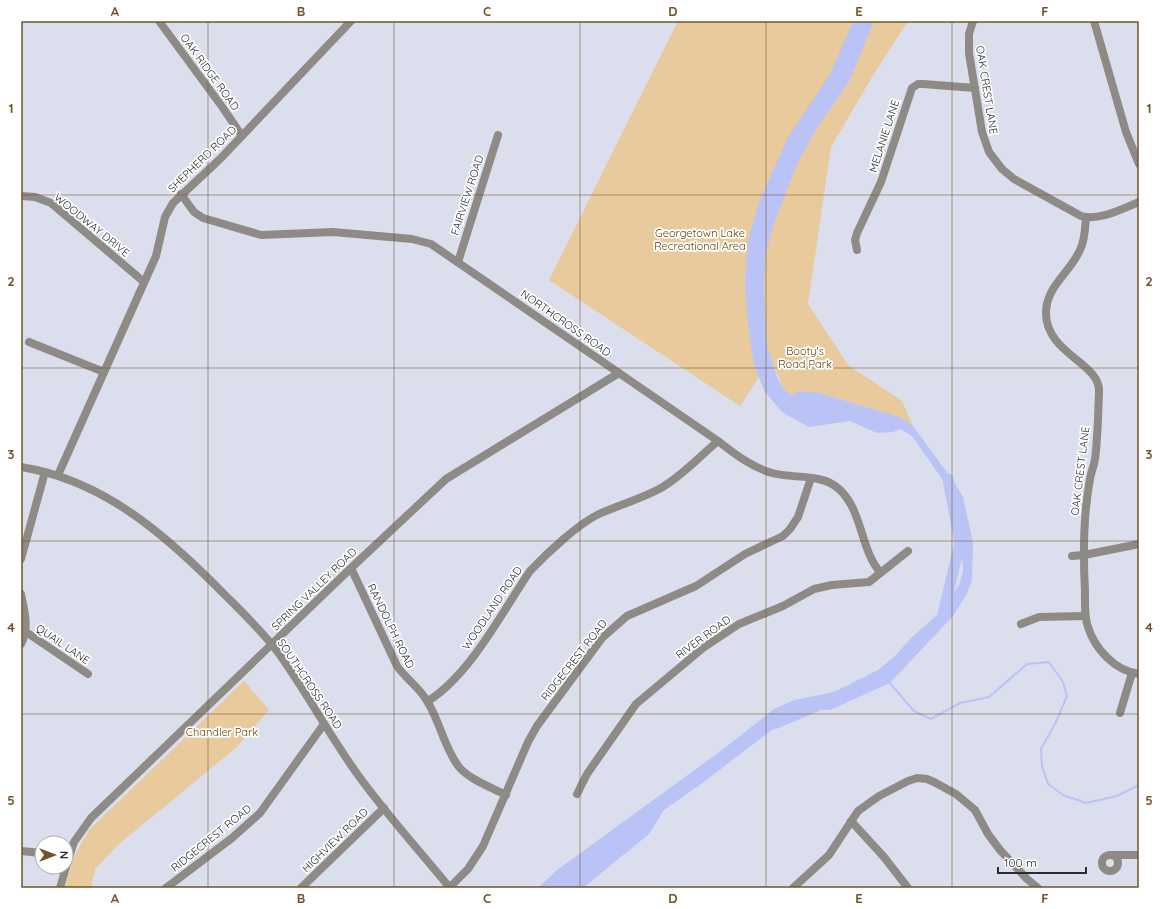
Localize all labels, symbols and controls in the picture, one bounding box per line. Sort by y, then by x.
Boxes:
text: A [111,3,120,19]
text: B [297,3,305,19]
text: C [483,3,491,19]
text: D [668,3,678,19]
text: E [855,3,863,19]
text: F [1041,3,1049,19]
street label: OAK RIDGE ROAD [177,31,243,113]
street label: OAK CREST LANE [973,45,1001,135]
street label: MELANIE LANE [866,98,902,174]
text: 1 [8,100,14,116]
text: 1 [1146,100,1152,116]
street label: SHEPHERD ROAD [165,123,239,195]
street label: FAIRVIEW ROAD [447,153,487,237]
street label: WOODWAY DRIVE [51,190,133,260]
park label: Georgetown Lake Recreational Area [654,226,746,253]
text: 2 [7,273,15,289]
text: 2 [1145,273,1153,289]
street label: NORTHCROSS ROAD [518,287,614,359]
park label: Booty's Road Park [778,344,832,371]
street label: OAK CREST LANE [1068,426,1092,516]
text: 3 [8,446,15,462]
text: 3 [1146,446,1153,462]
street label: SPRING VALLEY ROAD [268,545,360,633]
street label: WOODLAND ROAD [459,563,525,652]
street label: RANDOLPH ROAD [364,581,418,671]
street label: RIVER ROAD [673,612,733,662]
street label: RIDGECREST ROAD [538,617,610,703]
text: 4 [7,619,15,635]
text: 4 [1145,619,1153,635]
street label: QUAIL LANE [33,621,93,667]
street label: SOUTHCROSS ROAD [275,636,345,732]
park label: Chandler Park [186,725,258,739]
text: 5 [7,792,15,808]
text: 5 [1145,792,1153,808]
street label: RIDGECREST ROAD [168,801,254,875]
street label: HIGHVIEW ROAD [299,805,371,875]
north arrow [34,835,74,875]
scale bar [998,849,1086,875]
text: N [57,851,71,859]
text: 100 m [1004,855,1037,870]
text: A [111,890,120,906]
text: B [297,890,305,906]
text: C [483,890,491,906]
text: D [668,890,678,906]
text: E [855,890,863,906]
text: F [1041,890,1049,906]

